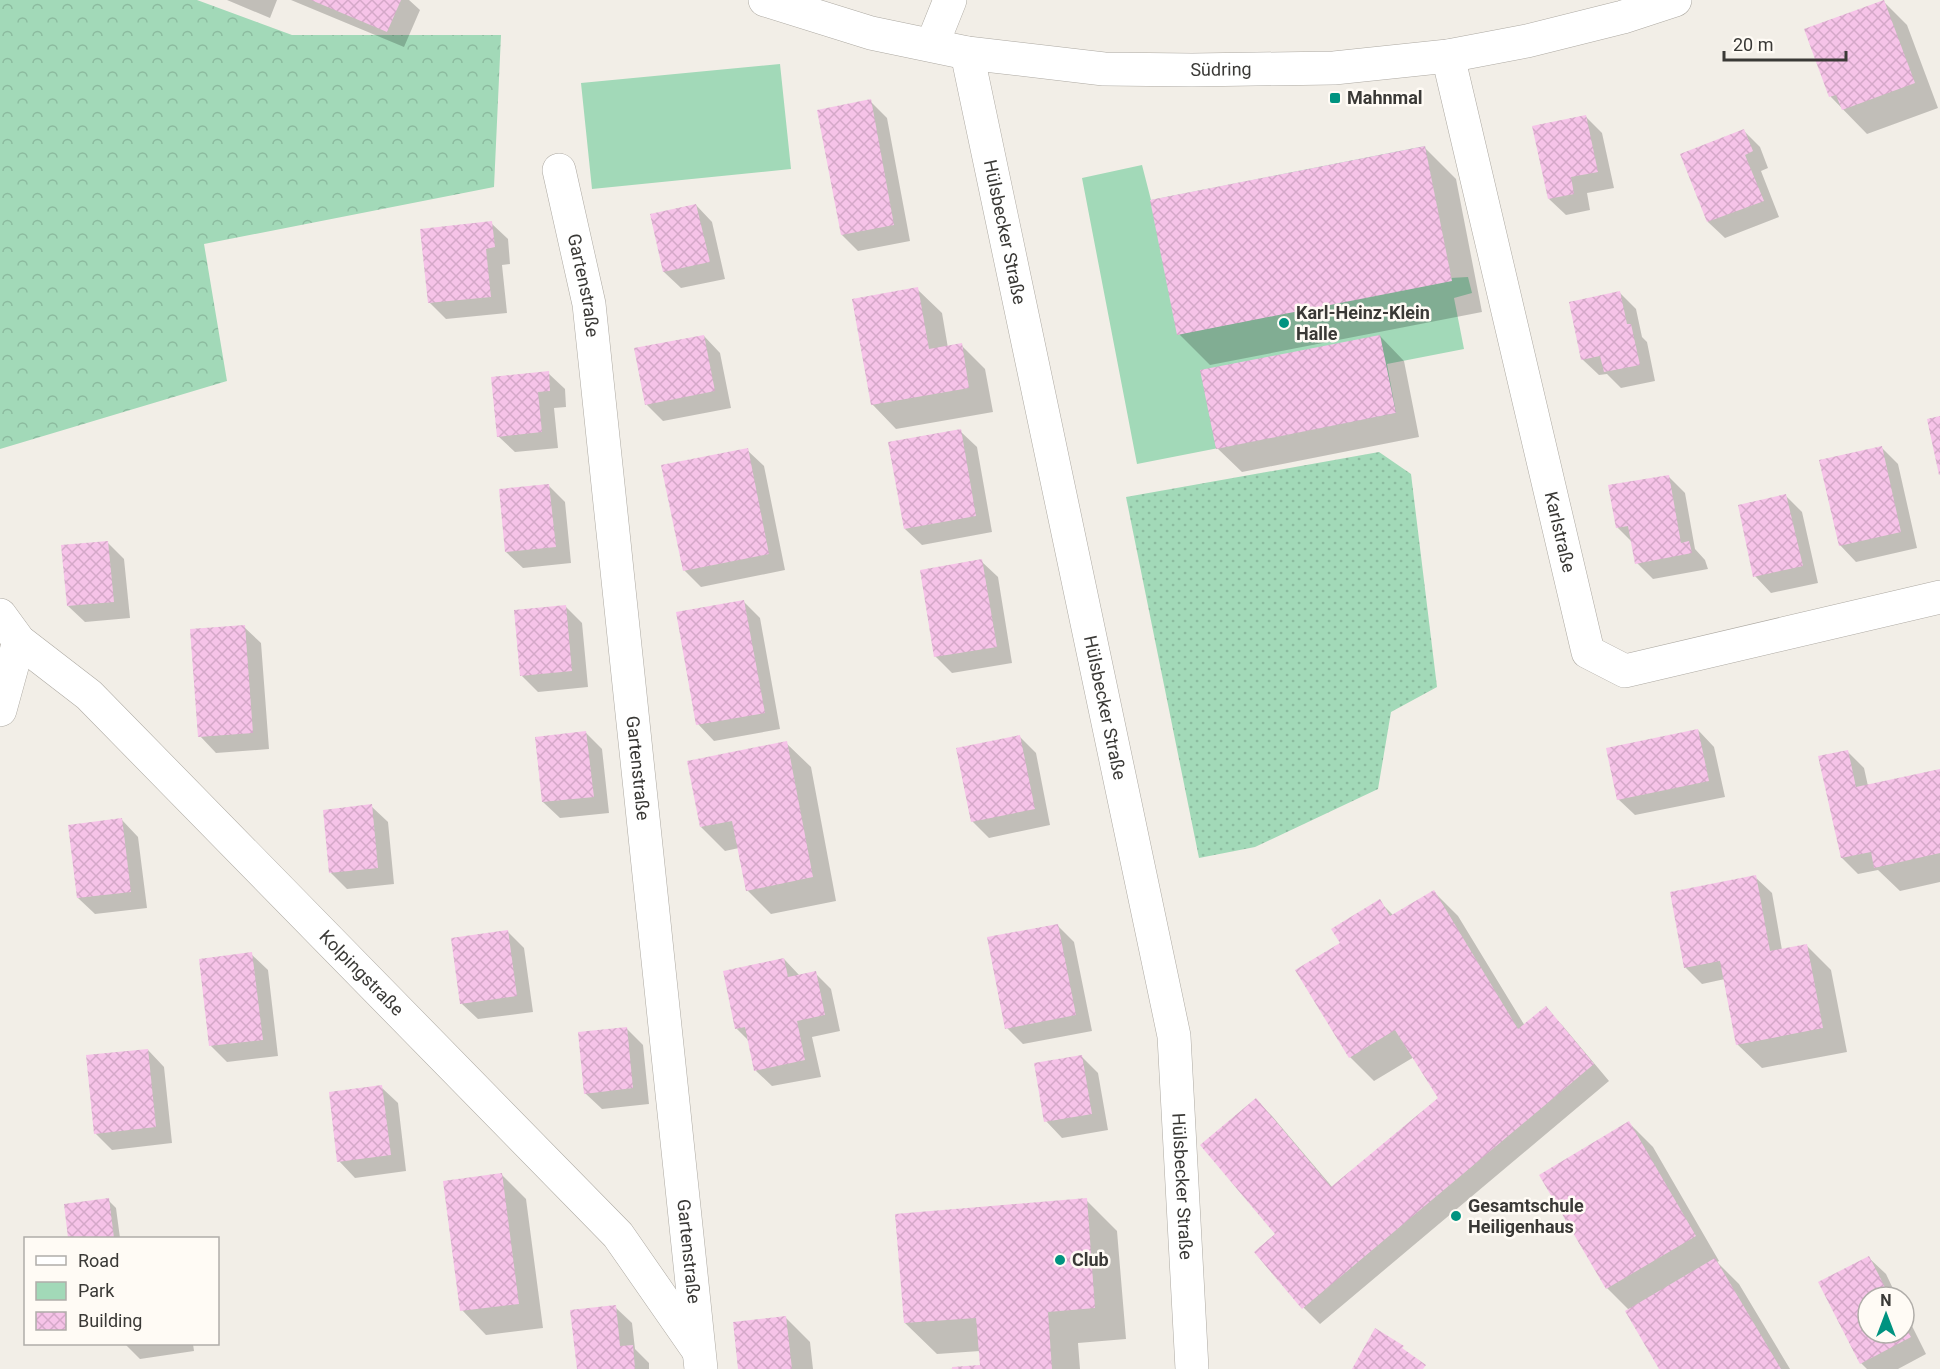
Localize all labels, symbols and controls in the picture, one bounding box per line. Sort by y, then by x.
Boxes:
scale bar [1724,24,1846,62]
text: 20 m [1733,34,1773,55]
street label: Südring [1190,58,1252,80]
place label: Mahnmal [1347,87,1423,108]
marker: Mahnmal [1328,91,1342,105]
street label: Hülsbecker Straße [980,158,1031,306]
street label: Gartenstraße [564,232,603,338]
place label: Karl-Heinz-Klein Halle [1296,302,1430,344]
marker: Karl-Heinz-Klein Halle [1277,316,1291,330]
street label: Karlstraße [1541,489,1580,575]
street label: Hülsbecker Straße [1080,633,1131,782]
street label: Gartenstraße [622,715,654,821]
street label: Kolpingstraße [315,926,408,1020]
street label: Hülsbecker Straße [1168,1112,1197,1260]
place label: Gesamtschule Heiligenhaus [1468,1195,1584,1237]
street label: Gartenstraße [673,1198,705,1305]
marker: Gesamtschule Heiligenhaus [1449,1209,1463,1223]
legend [24,1237,219,1345]
place label: Club [1072,1249,1109,1270]
text: Road [78,1250,119,1271]
marker: Club [1053,1253,1067,1267]
text: Park [78,1280,115,1301]
north arrow [1856,1285,1916,1345]
text: N [1880,1291,1892,1310]
text: Building [78,1310,142,1331]

